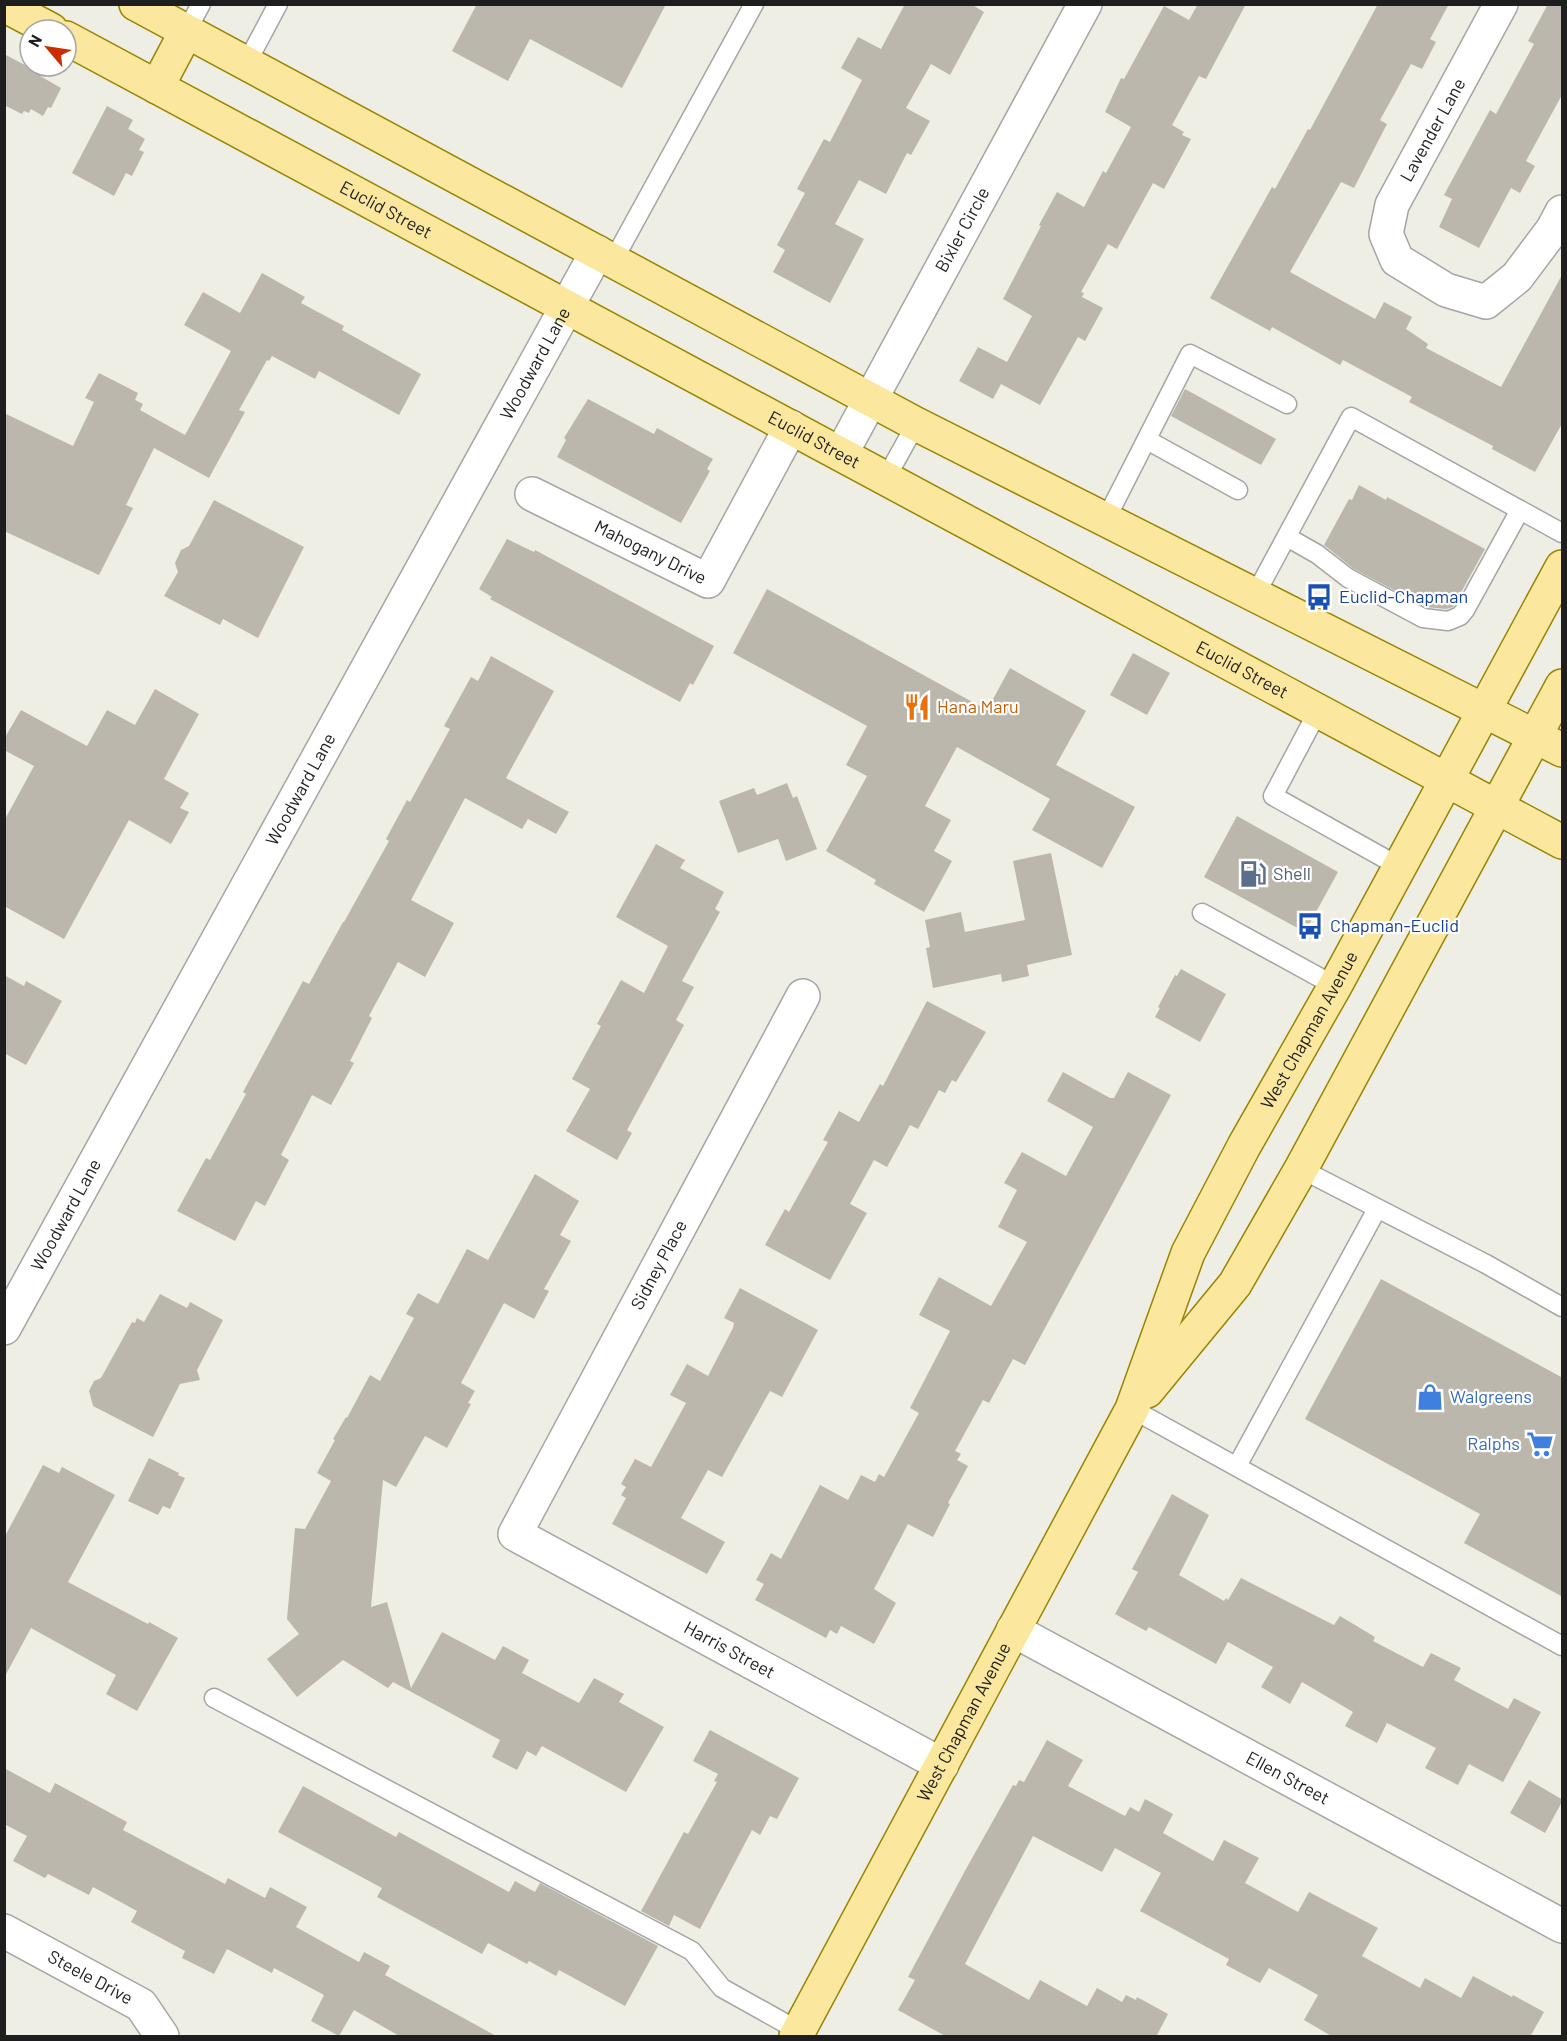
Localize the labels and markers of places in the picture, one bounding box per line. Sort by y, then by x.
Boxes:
bus stop icon: Euclid-Chapman [1304,582,1334,612]
place label: Euclid-Chapman [1339,585,1468,607]
restaurant icon: Hana Maru [902,692,932,722]
place label: Hana Maru [937,695,1019,717]
fuel station icon: Shell [1238,859,1268,889]
place label: Shell [1273,862,1311,884]
bus stop icon: Chapman-Euclid [1295,911,1325,941]
place label: Chapman-Euclid [1330,914,1459,936]
shop icon: Walgreens [1415,1382,1445,1412]
place label: Walgreens [1450,1385,1532,1407]
supermarket icon: Ralphs [1525,1429,1555,1459]
place label: Ralphs [1467,1432,1520,1454]

